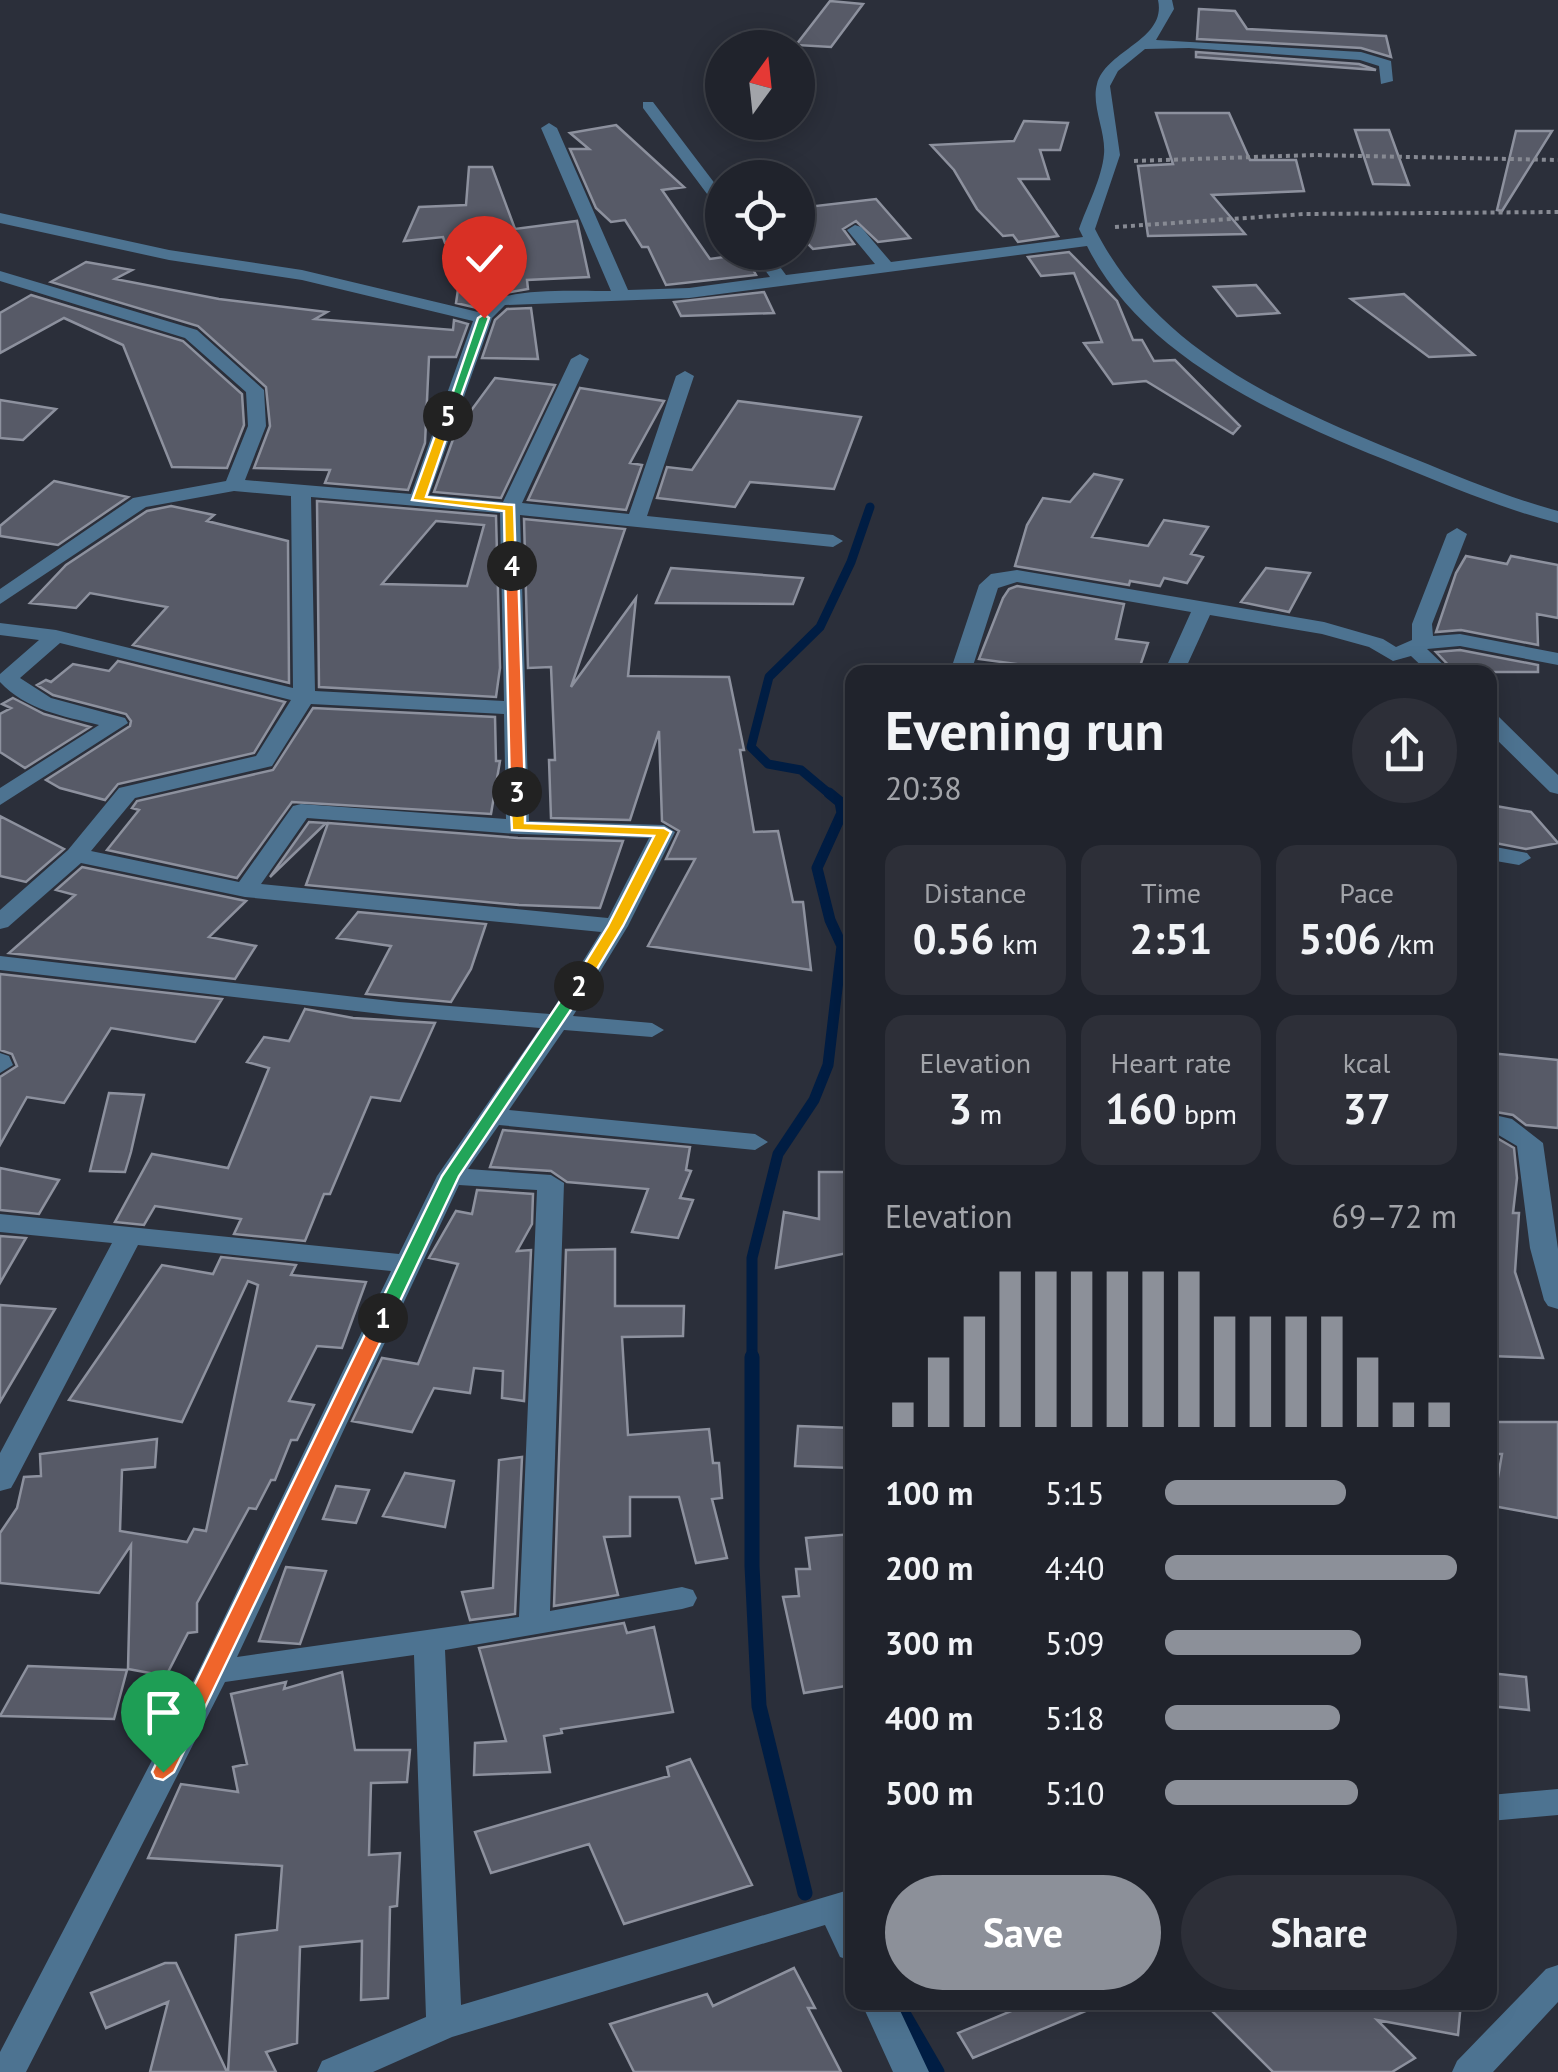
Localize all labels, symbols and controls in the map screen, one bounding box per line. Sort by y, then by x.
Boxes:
north arrow [705,30,815,140]
map controls [705,30,815,270]
button: locate [705,160,815,270]
pin [442,216,527,319]
icon: check [457,231,512,286]
pin: 5 [423,391,473,441]
text: 5 [440,397,456,434]
pin: 4 [487,541,537,591]
text: 4 [504,547,520,584]
text: Evening run [885,694,1165,765]
button: share [1352,698,1457,803]
pin: 3 [492,767,542,817]
text: 20:38 [885,767,962,809]
text: 3 [509,773,525,810]
text: Distance [924,874,1027,911]
text: Time [1141,874,1201,911]
text: Pace [1339,874,1394,911]
text: 0.56 [913,911,994,966]
text: 2:51 [1130,911,1212,966]
text: 5:06 [1299,911,1381,966]
text: km [994,925,1038,962]
text: /km [1381,925,1435,962]
pin: 2 [554,961,604,1011]
text: 2 [571,967,587,1004]
text: Elevation [920,1044,1031,1081]
text: Heart rate [1110,1044,1232,1081]
text: kcal [1343,1044,1391,1081]
text: 3 [948,1081,972,1136]
text: 160 [1105,1081,1176,1136]
text: 37 [1343,1081,1390,1136]
text: m [972,1095,1002,1132]
text: bpm [1176,1095,1237,1132]
text: Elevation [885,1195,1012,1237]
text: 69–72 m [1332,1195,1457,1237]
pin: 1 [358,1293,408,1343]
text: 1 [375,1299,391,1336]
text: 100 m [885,1472,973,1514]
text: 5:15 [1045,1472,1104,1514]
text: 200 m [885,1547,973,1589]
text: 4:40 [1045,1547,1104,1589]
text: 300 m [885,1622,973,1664]
text: 5:09 [1045,1622,1104,1664]
pin [121,1670,206,1773]
icon: arrive [136,1685,191,1740]
text: 400 m [885,1697,973,1739]
text: 5:18 [1045,1697,1104,1739]
text: 500 m [885,1772,973,1814]
text: 5:10 [1045,1772,1104,1814]
button: Save [885,1875,1161,1990]
button: Share [1181,1875,1457,1990]

